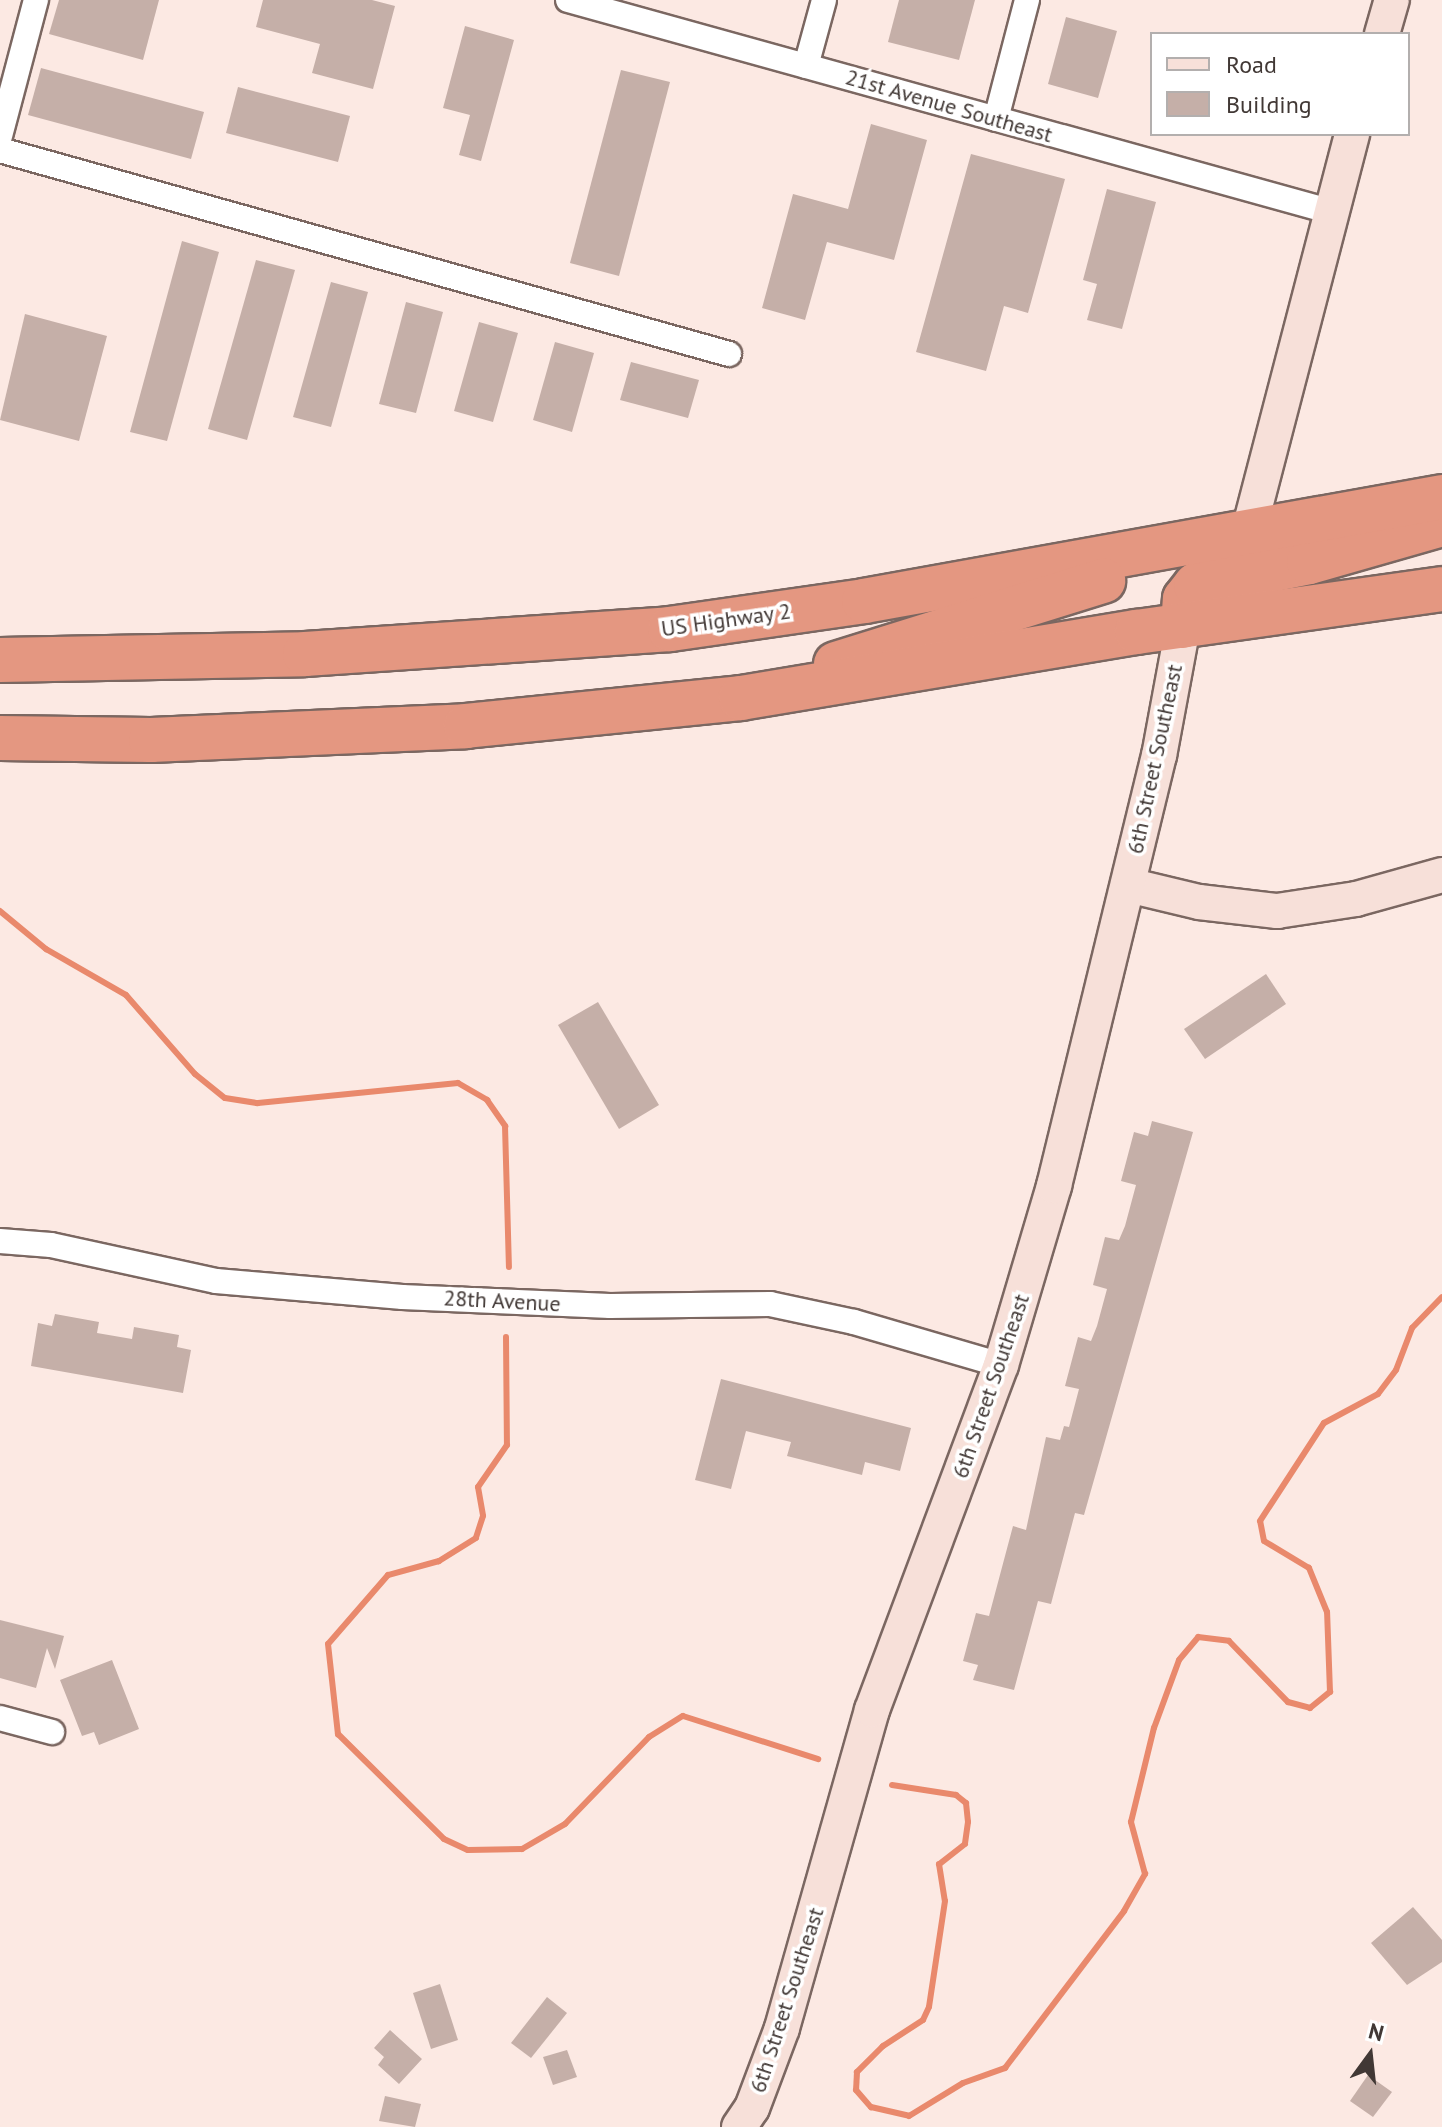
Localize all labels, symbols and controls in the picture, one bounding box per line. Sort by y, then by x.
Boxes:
legend [1150,32,1410,136]
text: Road [1226,49,1277,80]
street label: 21st Avenue Southeast [842,64,1056,148]
text: Building [1226,89,1312,120]
street label: US Highway 2 [659,598,793,642]
street label: 6th Street Southeast [1122,662,1188,856]
street label: 28th Avenue [442,1285,562,1317]
street label: 6th Street Southeast [947,1290,1035,1482]
street label: 6th Street Southeast [745,1904,829,2096]
north arrow [1330,2015,1410,2095]
text: N [1366,2016,1387,2047]

